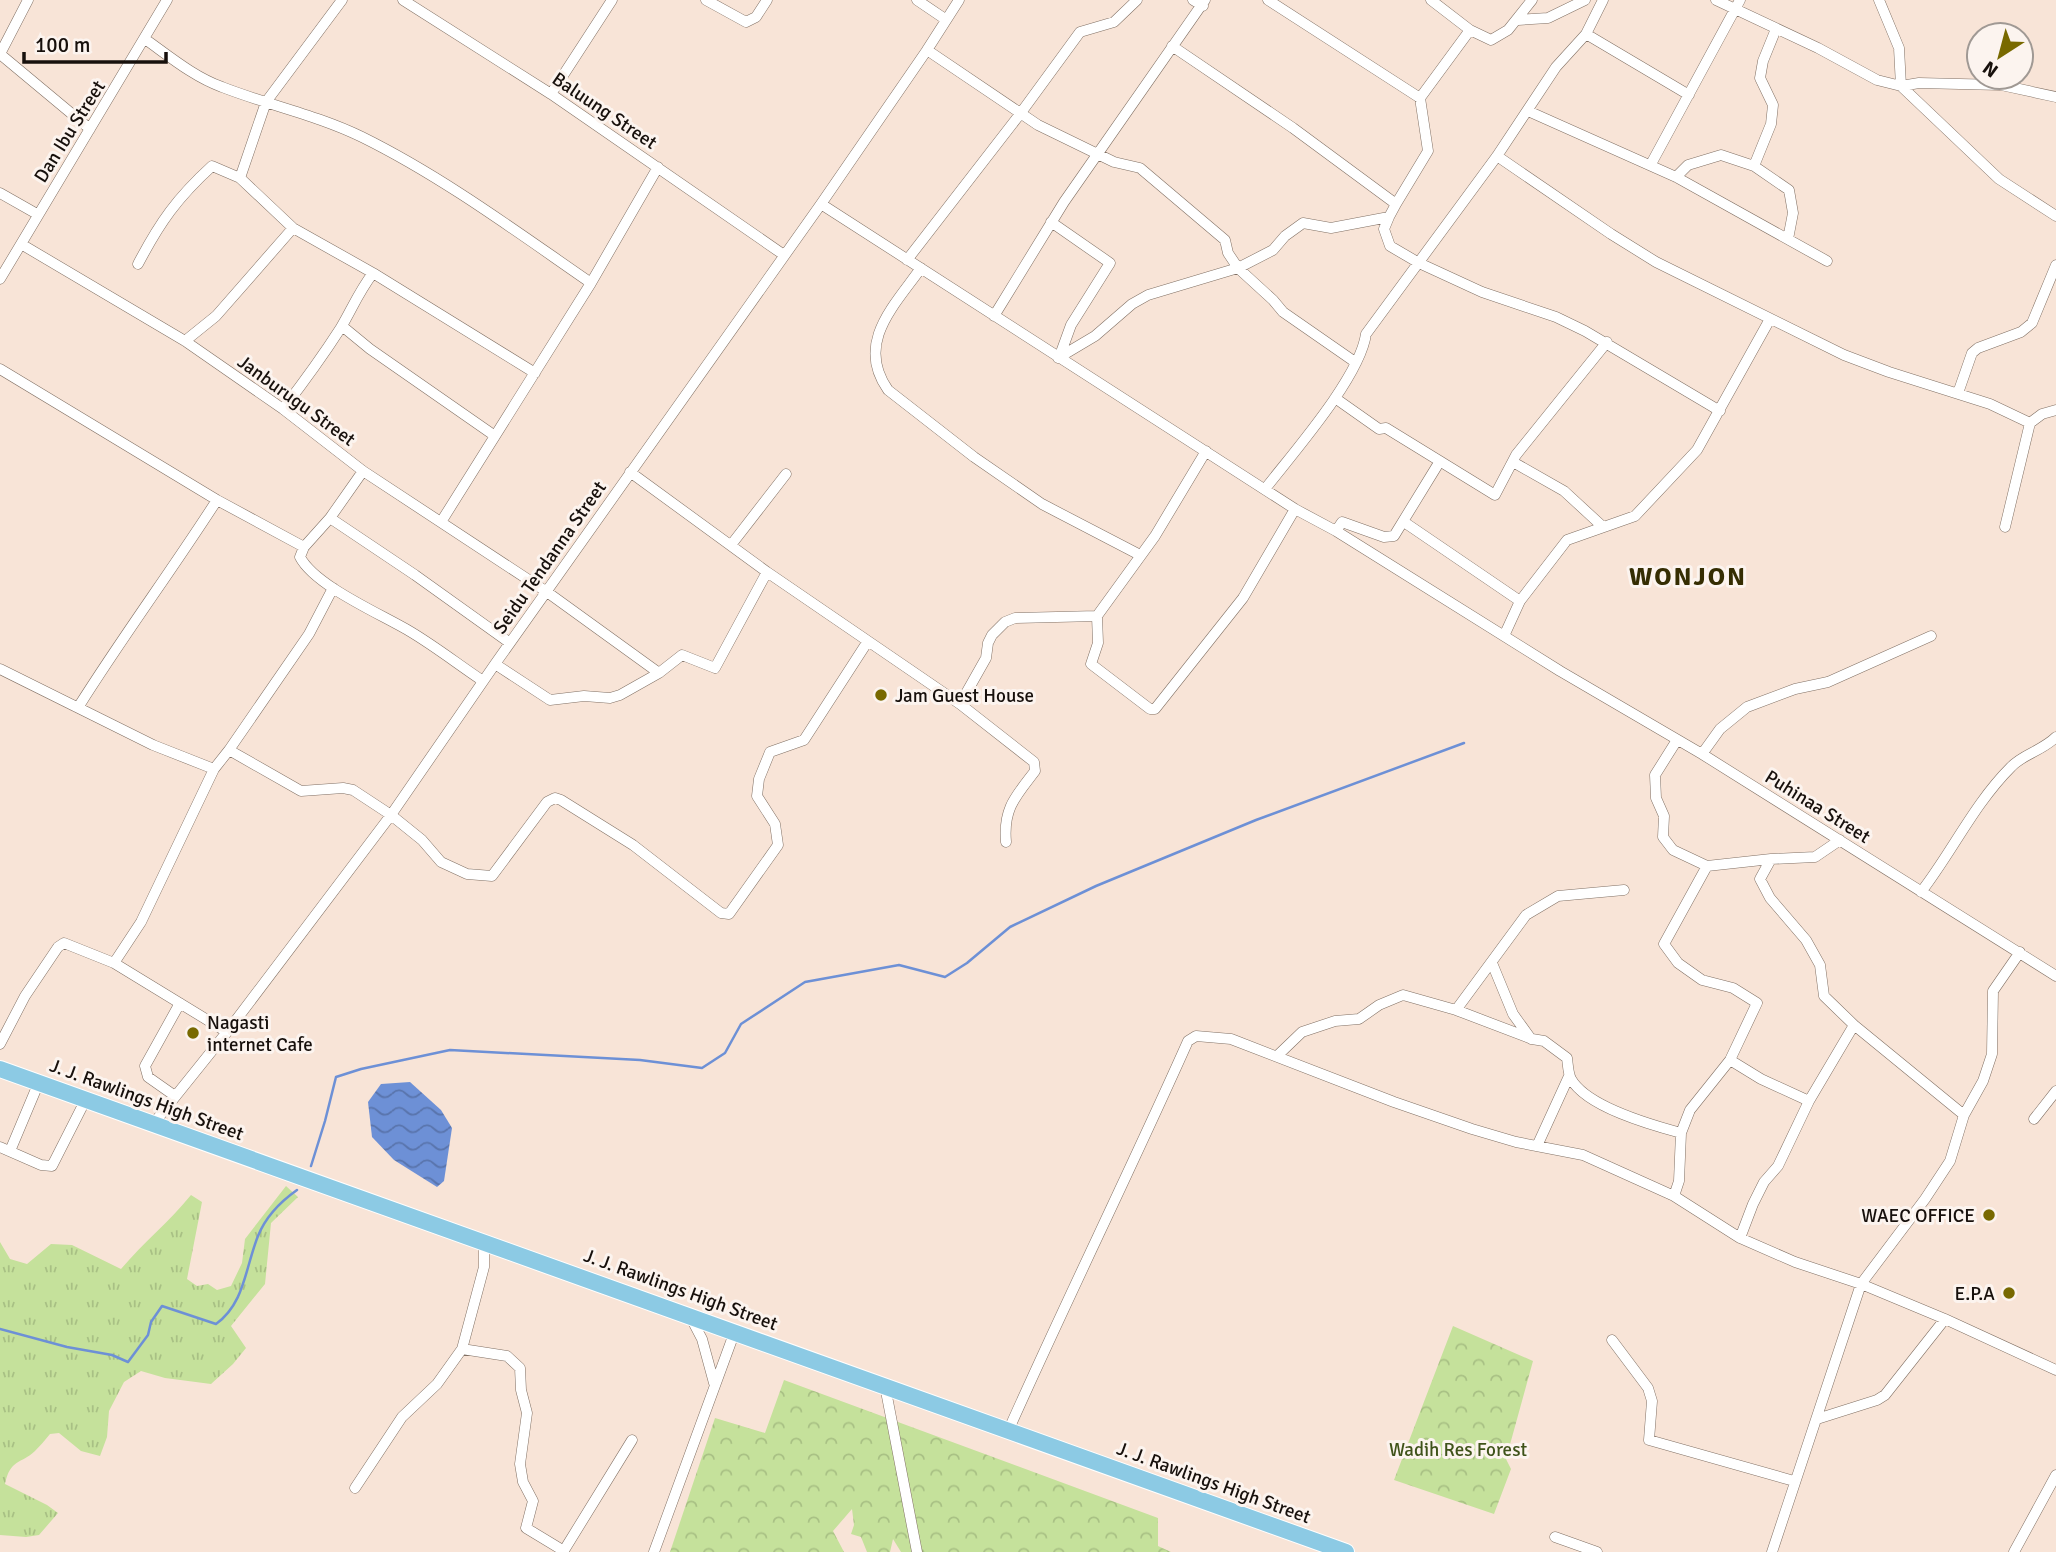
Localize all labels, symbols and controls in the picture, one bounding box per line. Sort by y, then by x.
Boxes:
scale bar [24,21,166,65]
north arrow [1965,21,2035,91]
text: 100 m [35,32,90,58]
text: N [1978,55,2003,83]
street label: Baluung Street [547,67,662,155]
street label: Dan Ibu Street [29,76,111,187]
street label: Janburugu Street [233,350,360,452]
street label: Seidu Tendanna Street [488,476,612,639]
district label: WONJON [1629,561,1747,593]
place label: Jam Guest House [895,684,1034,708]
marker: Jam Guest House [873,687,889,703]
street label: Puhinaa Street [1760,765,1875,849]
place label: Nagasti internet Cafe [207,1011,313,1057]
marker: Nagasti internet Cafe [185,1025,201,1041]
street label: J. J. Rawlings High Street [47,1054,247,1146]
place label: WAEC OFFICE [1861,1204,1975,1228]
marker: WAEC OFFICE [1981,1207,1997,1223]
street label: J. J. Rawlings High Street [581,1244,781,1336]
place label: E.P.A [1954,1282,1995,1306]
marker: E.P.A [2001,1285,2017,1301]
street label: J. J. Rawlings High Street [1114,1437,1314,1529]
park label: Wadih Res Forest [1389,1438,1527,1462]

